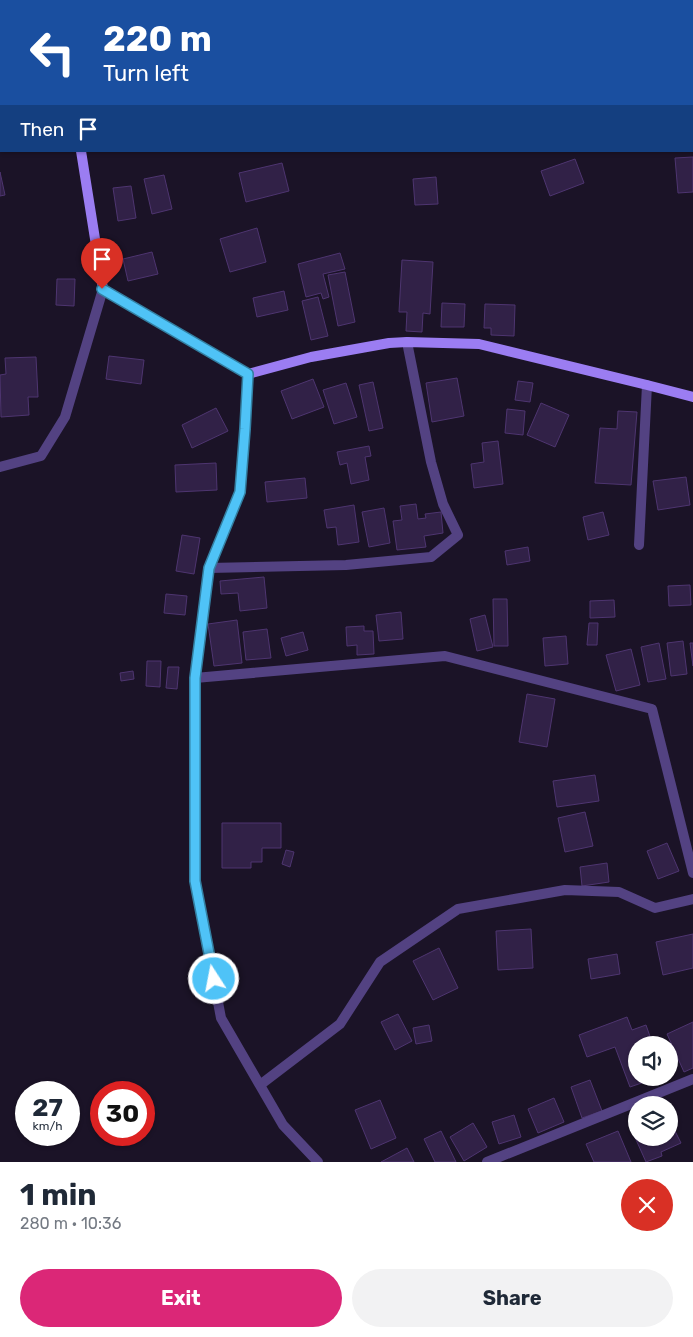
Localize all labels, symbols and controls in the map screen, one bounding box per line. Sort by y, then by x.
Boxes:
text: 220 m [103,18,212,60]
icon: left [20,20,85,85]
text: Turn left [103,60,189,87]
icon: arrive [74,115,102,143]
text: Then [20,118,64,141]
pin [81,238,123,289]
icon: arrive [88,245,116,273]
position arrow [187,952,239,1004]
map controls [628,1036,678,1146]
button: sound [628,1036,678,1086]
speed limit sign: 30 [90,1081,155,1146]
text: 27 [32,1093,63,1122]
button: layers [628,1096,678,1146]
text: km/h [33,1119,62,1133]
text: 1 min [20,1177,97,1213]
button: close [621,1179,673,1231]
text: 280 m · 10:36 [20,1214,121,1233]
button: Exit [20,1269,342,1327]
button: Share [352,1269,673,1327]

